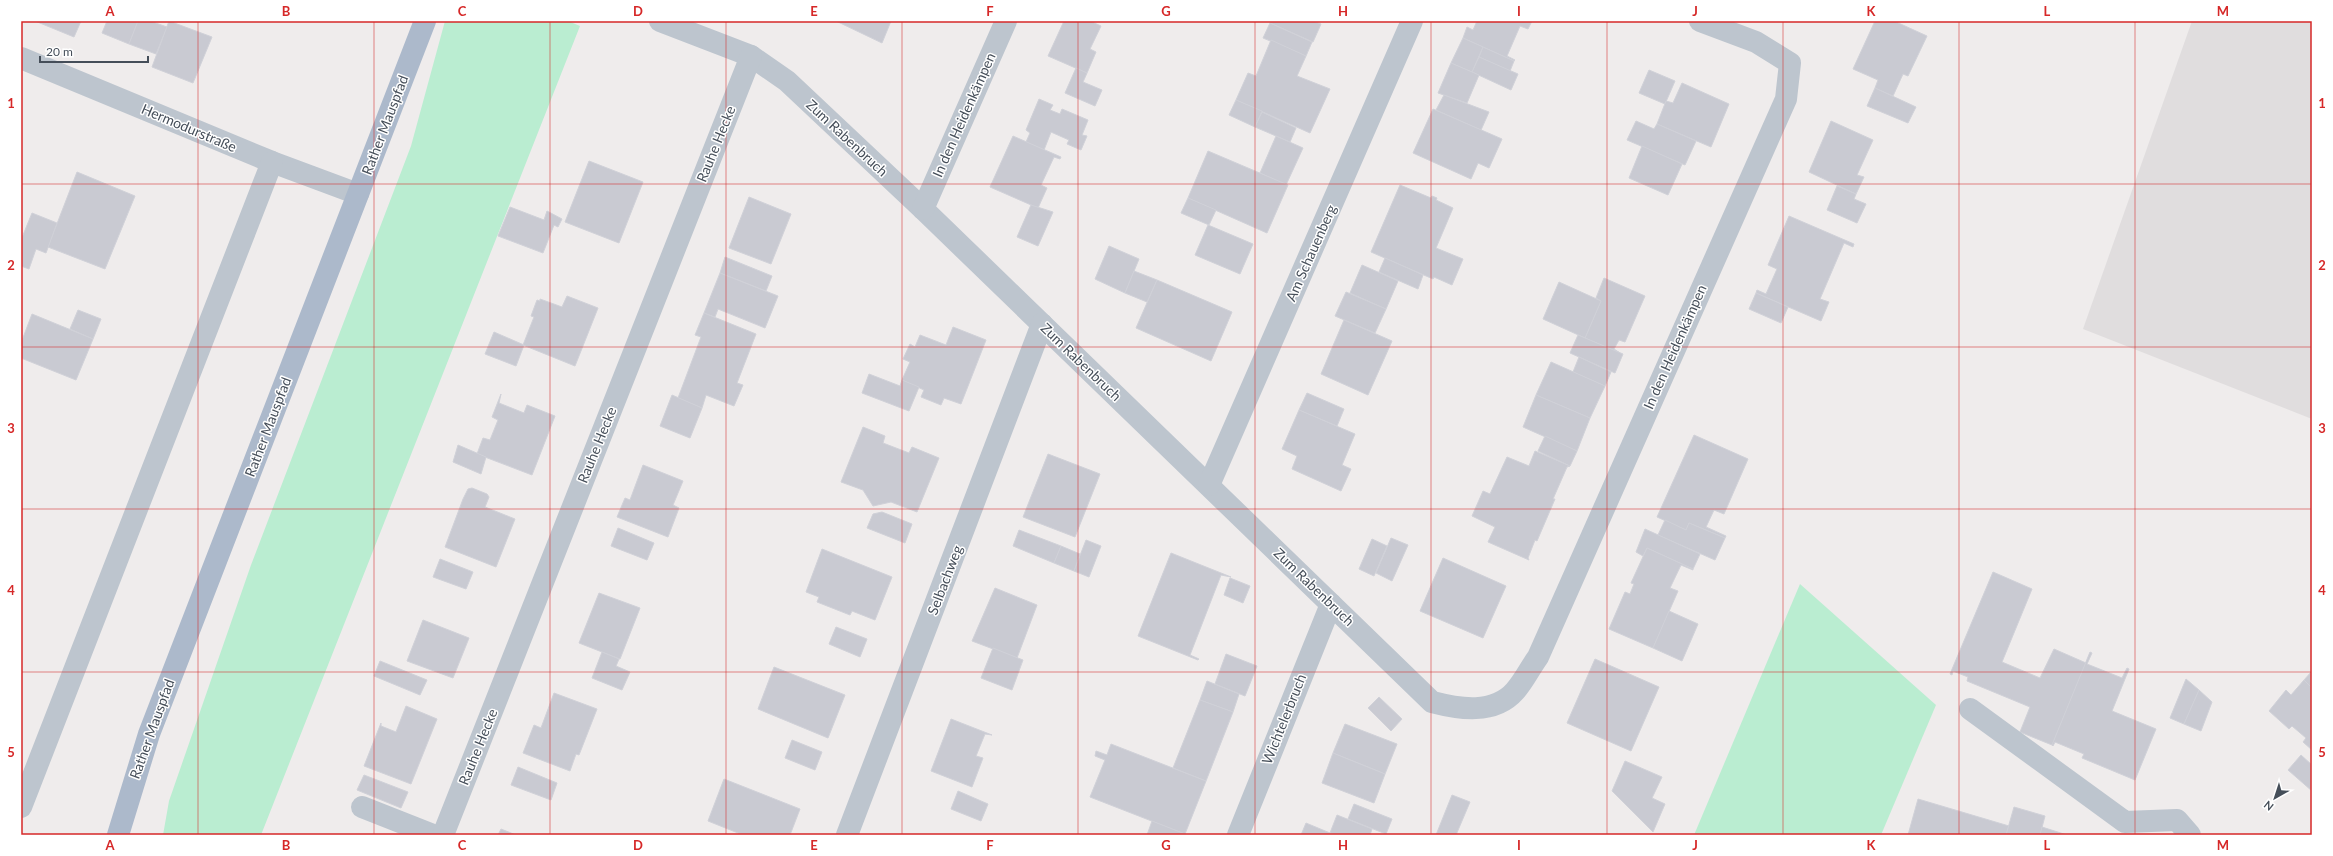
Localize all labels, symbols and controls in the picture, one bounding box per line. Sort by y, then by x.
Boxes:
text: A [104,3,115,19]
text: B [282,3,291,19]
text: C [458,3,467,19]
text: D [633,3,643,19]
text: E [810,3,818,19]
text: F [986,3,994,19]
text: G [1161,3,1171,19]
text: H [1338,3,1348,19]
text: I [1517,3,1521,19]
text: J [1692,3,1698,19]
text: K [1867,3,1877,19]
text: L [2044,3,2051,19]
text: M [2217,3,2229,19]
scale bar [40,38,148,64]
text: 20 m [46,44,73,59]
street label: In den Heidenkämpen [928,50,999,180]
street label: Rather Mauspfad [358,73,411,177]
text: 1 [7,95,15,111]
text: 1 [2318,95,2326,111]
street label: Zum Rabenbruch [803,96,892,180]
street label: Hermodurstraße [139,100,239,155]
street label: Rauhe Hecke [693,103,739,184]
street label: Am Schauenberg [1282,202,1339,304]
text: 2 [7,257,15,273]
text: 2 [2318,257,2326,273]
street label: In den Heidenkämpen [1639,282,1710,412]
street label: Zum Rabenbruch [1038,319,1125,404]
street label: Rather Mauspfad [241,375,294,479]
street label: Rauhe Hecke [574,404,620,485]
text: 3 [7,420,15,436]
text: 3 [2318,420,2326,436]
street label: Selbachweg [924,543,966,617]
street label: Zum Rabenbruch [1271,544,1358,629]
text: 4 [7,582,15,598]
text: 4 [2318,582,2326,598]
street label: Wichtelerbruch [1258,671,1309,766]
street label: Rather Mauspfad [126,677,178,781]
street label: Rauhe Hecke [455,706,501,787]
text: 5 [7,744,15,760]
text: 5 [2318,744,2326,760]
north arrow [2255,778,2295,818]
text: N [2261,798,2276,814]
text: A [104,837,115,853]
text: B [282,837,291,853]
text: C [458,837,467,853]
text: D [633,837,643,853]
text: E [810,837,818,853]
text: F [986,837,994,853]
text: G [1161,837,1171,853]
text: H [1338,837,1348,853]
text: I [1517,837,1521,853]
text: J [1692,837,1698,853]
text: K [1867,837,1877,853]
text: L [2044,837,2051,853]
text: M [2217,837,2229,853]

